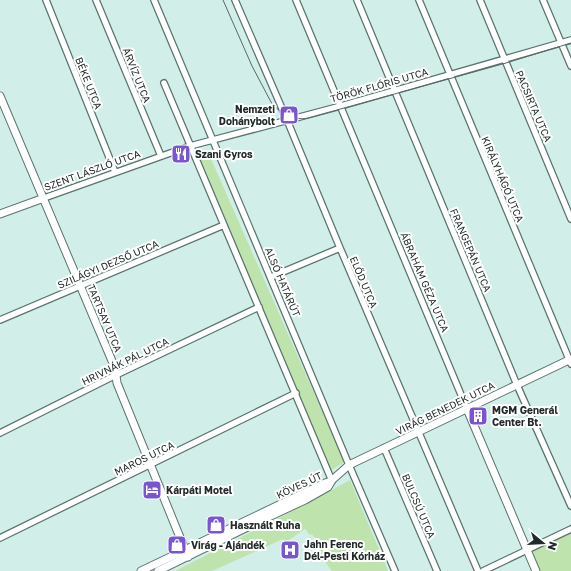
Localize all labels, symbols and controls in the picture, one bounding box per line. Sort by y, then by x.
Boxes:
street label: ÁRVÍZ UTCA [121,46,154,105]
street label: BÉKE UTCA [73,55,105,111]
street label: TÖRÖK FLÓRIS UTCA [328,64,430,105]
street label: PACSIRTA UTCA [514,68,555,144]
place label: Nemzeti Dohánybolt [219,103,275,127]
shop icon: Nemzeti Dohánybolt [278,104,300,126]
street label: KIRÁLYHÁGÓ UTCA [479,134,527,224]
restaurant icon: Szani Gyros [170,143,192,165]
street label: SZENT LÁSZLÓ UTCA [42,147,142,193]
place label: Szani Gyros [195,148,253,160]
street label: FRANGEPÁN UTCA [448,207,494,294]
street label: ÁBRAHÁM GÉZA UTCA [399,230,452,334]
street label: SZILÁGYI DEZSŐ UTCA [56,237,161,291]
street label: ALSÓ HATÁRÚT [263,245,303,319]
street label: ELŐD UTCA [348,254,380,310]
street label: TARTSAY UTCA [85,282,125,354]
street label: HRIVNÁK PÁL UTCA [80,335,171,387]
street label: VIRÁG BENEDEK UTCA [394,379,497,437]
place label: MGM Generál Center Bt. [492,404,558,428]
building icon: MGM Generál Center Bt. [467,405,489,427]
street label: MAROS UTCA [112,438,176,478]
street label: KÖVES ÚT [274,468,324,501]
street label: BULCSÚ UTCA [400,472,438,540]
hotel icon: Kárpáti Motel [141,479,163,501]
place label: Kárpáti Motel [166,484,233,496]
shop icon: Használt Ruha [205,514,227,536]
place label: Használt Ruha [230,519,300,531]
north arrow [523,523,563,563]
shop icon: Virág - Ajándék [166,534,188,556]
place label: Jahn Ferenc Dél-Pesti Kórház [304,538,385,562]
place label: Virág - Ajándék [191,539,265,551]
hospital icon: Jahn Ferenc Dél-Pesti Kórház [279,539,301,561]
text: N [546,540,560,552]

